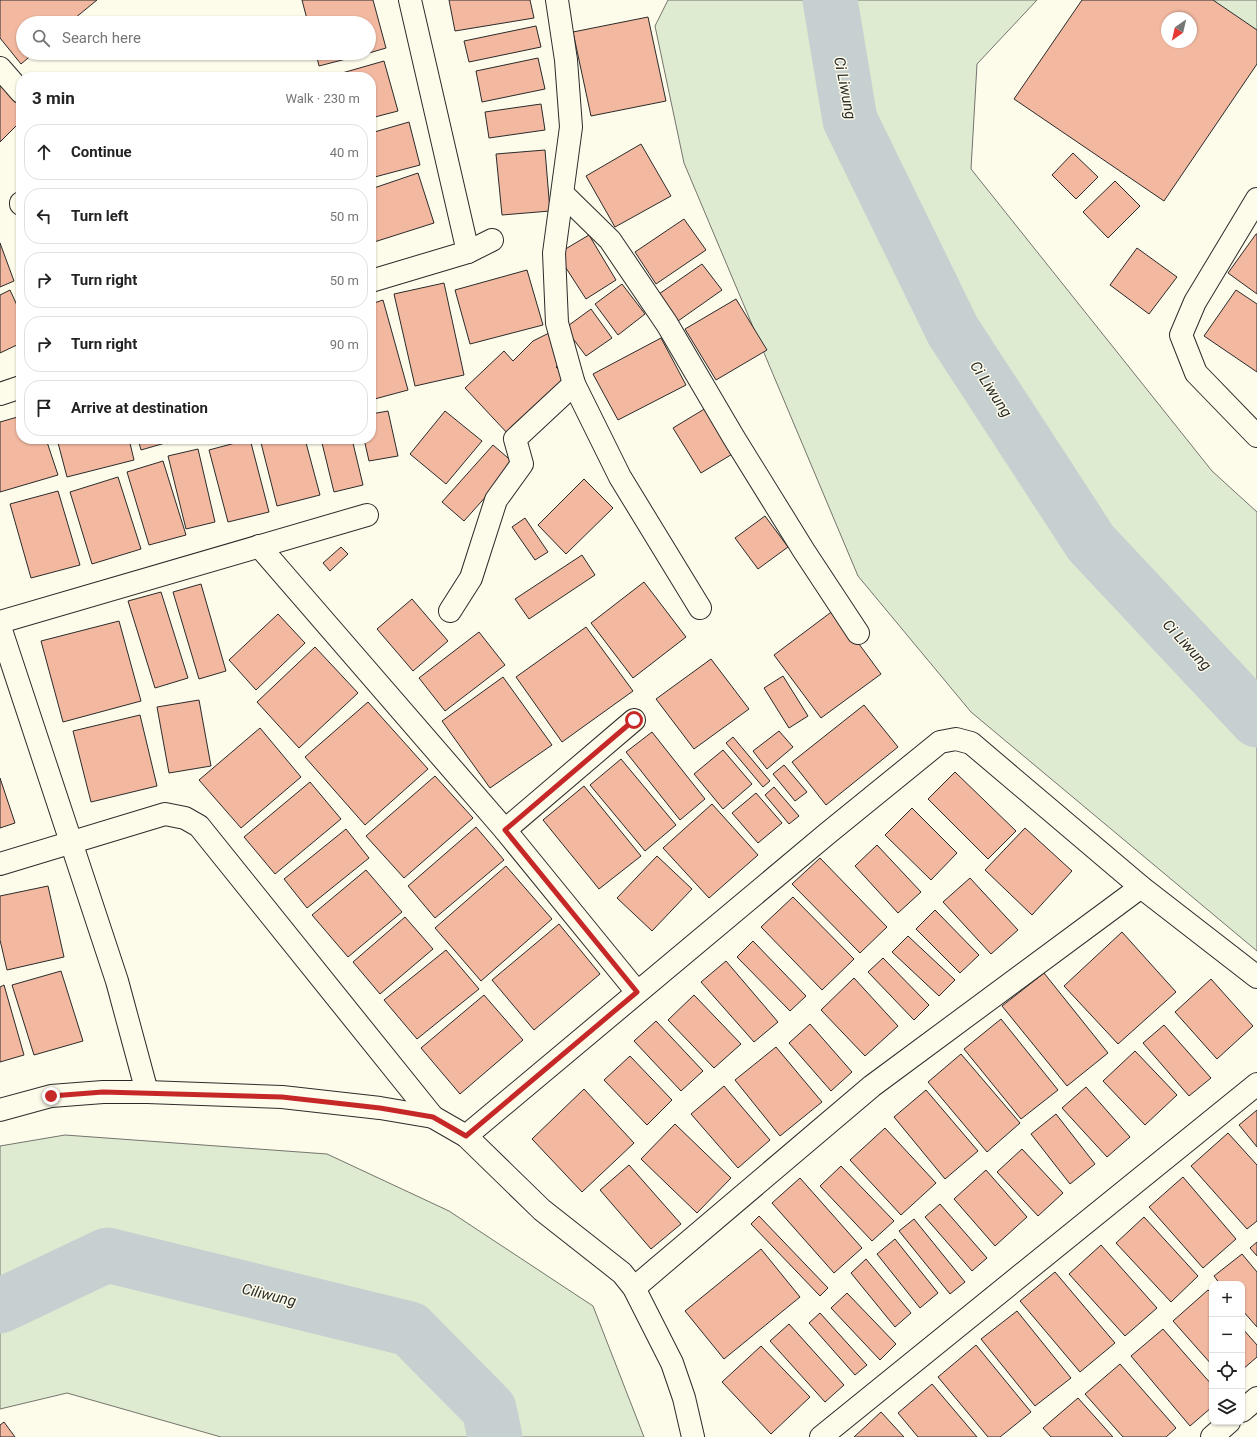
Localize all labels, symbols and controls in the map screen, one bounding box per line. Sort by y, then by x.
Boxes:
north arrow [1161,12,1197,48]
search box [16,16,376,60]
icon: search [30,27,52,49]
text: Search here [62,29,141,47]
water label: Ci Liwung [830,55,860,121]
text: 3 min [32,88,75,108]
text: Walk · 230 m [285,91,360,106]
icon: ahead [33,141,55,163]
text: Continue [71,143,132,161]
text: 40 m [330,145,359,160]
icon: left [33,205,55,227]
text: Turn left [71,207,128,225]
text: 50 m [330,209,359,224]
icon: right [33,269,55,291]
text: Turn right [71,271,137,289]
text: 50 m [330,273,359,288]
icon: right [33,333,55,355]
text: Turn right [71,335,137,353]
text: 90 m [330,337,359,352]
water label: Ci Liwung [966,358,1016,420]
icon: arrive [33,397,55,419]
text: Arrive at destination [71,399,208,417]
water label: Ci Liwung [1159,616,1215,674]
route start [625,711,643,729]
route end [42,1087,60,1105]
water label: Ciliwung [240,1280,298,1310]
map controls [1209,1281,1245,1425]
button: + [1209,1281,1245,1317]
button: − [1209,1317,1245,1353]
button: locate [1209,1353,1245,1389]
button: layers [1209,1389,1245,1425]

